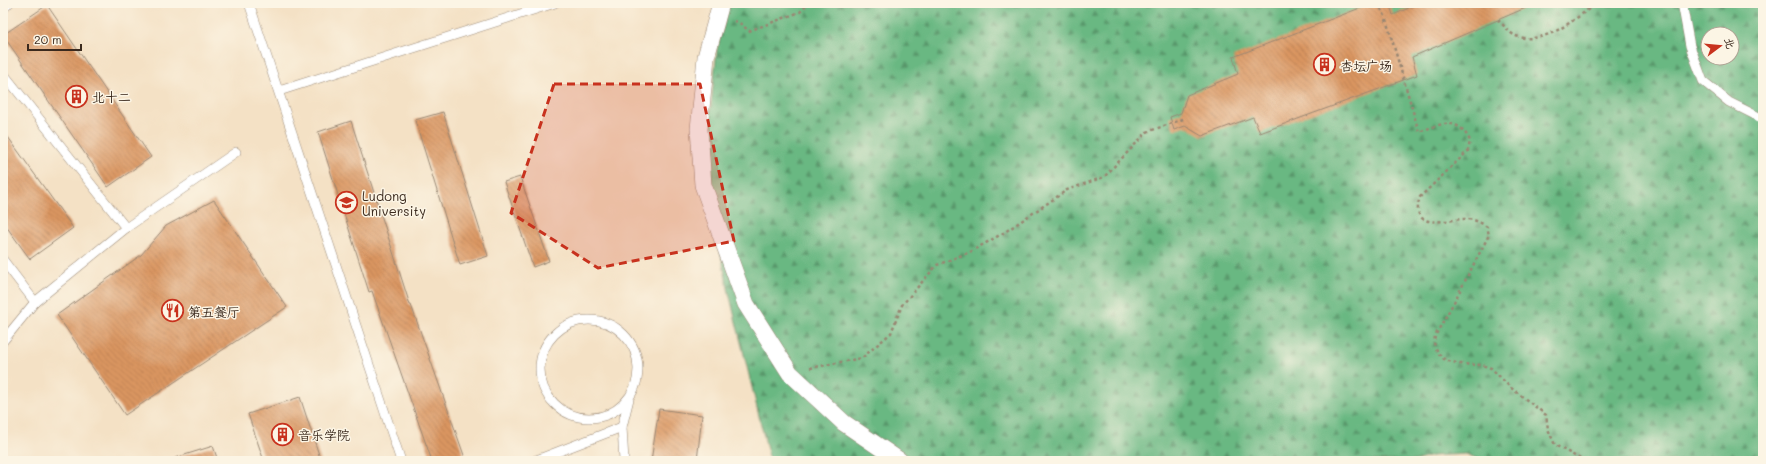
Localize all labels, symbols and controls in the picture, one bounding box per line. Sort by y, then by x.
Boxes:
scale bar [28,26,81,52]
north arrow [1700,26,1740,66]
text: 20 m [34,31,62,47]
text: 北 [1721,36,1739,50]
building icon: 杏坛广场 [1312,52,1338,78]
place label: 杏坛广场 [1340,57,1392,74]
building icon: 北十二 [64,83,90,109]
place label: 北十二 [92,88,131,105]
place label: Ludong University [362,187,426,219]
school or university icon: Ludong University [333,189,359,215]
restaurant icon: 第五餐厅 [159,298,185,324]
place label: 第五餐厅 [188,303,240,320]
building icon: 音乐学院 [270,421,296,447]
place label: 音乐学院 [298,426,350,443]

